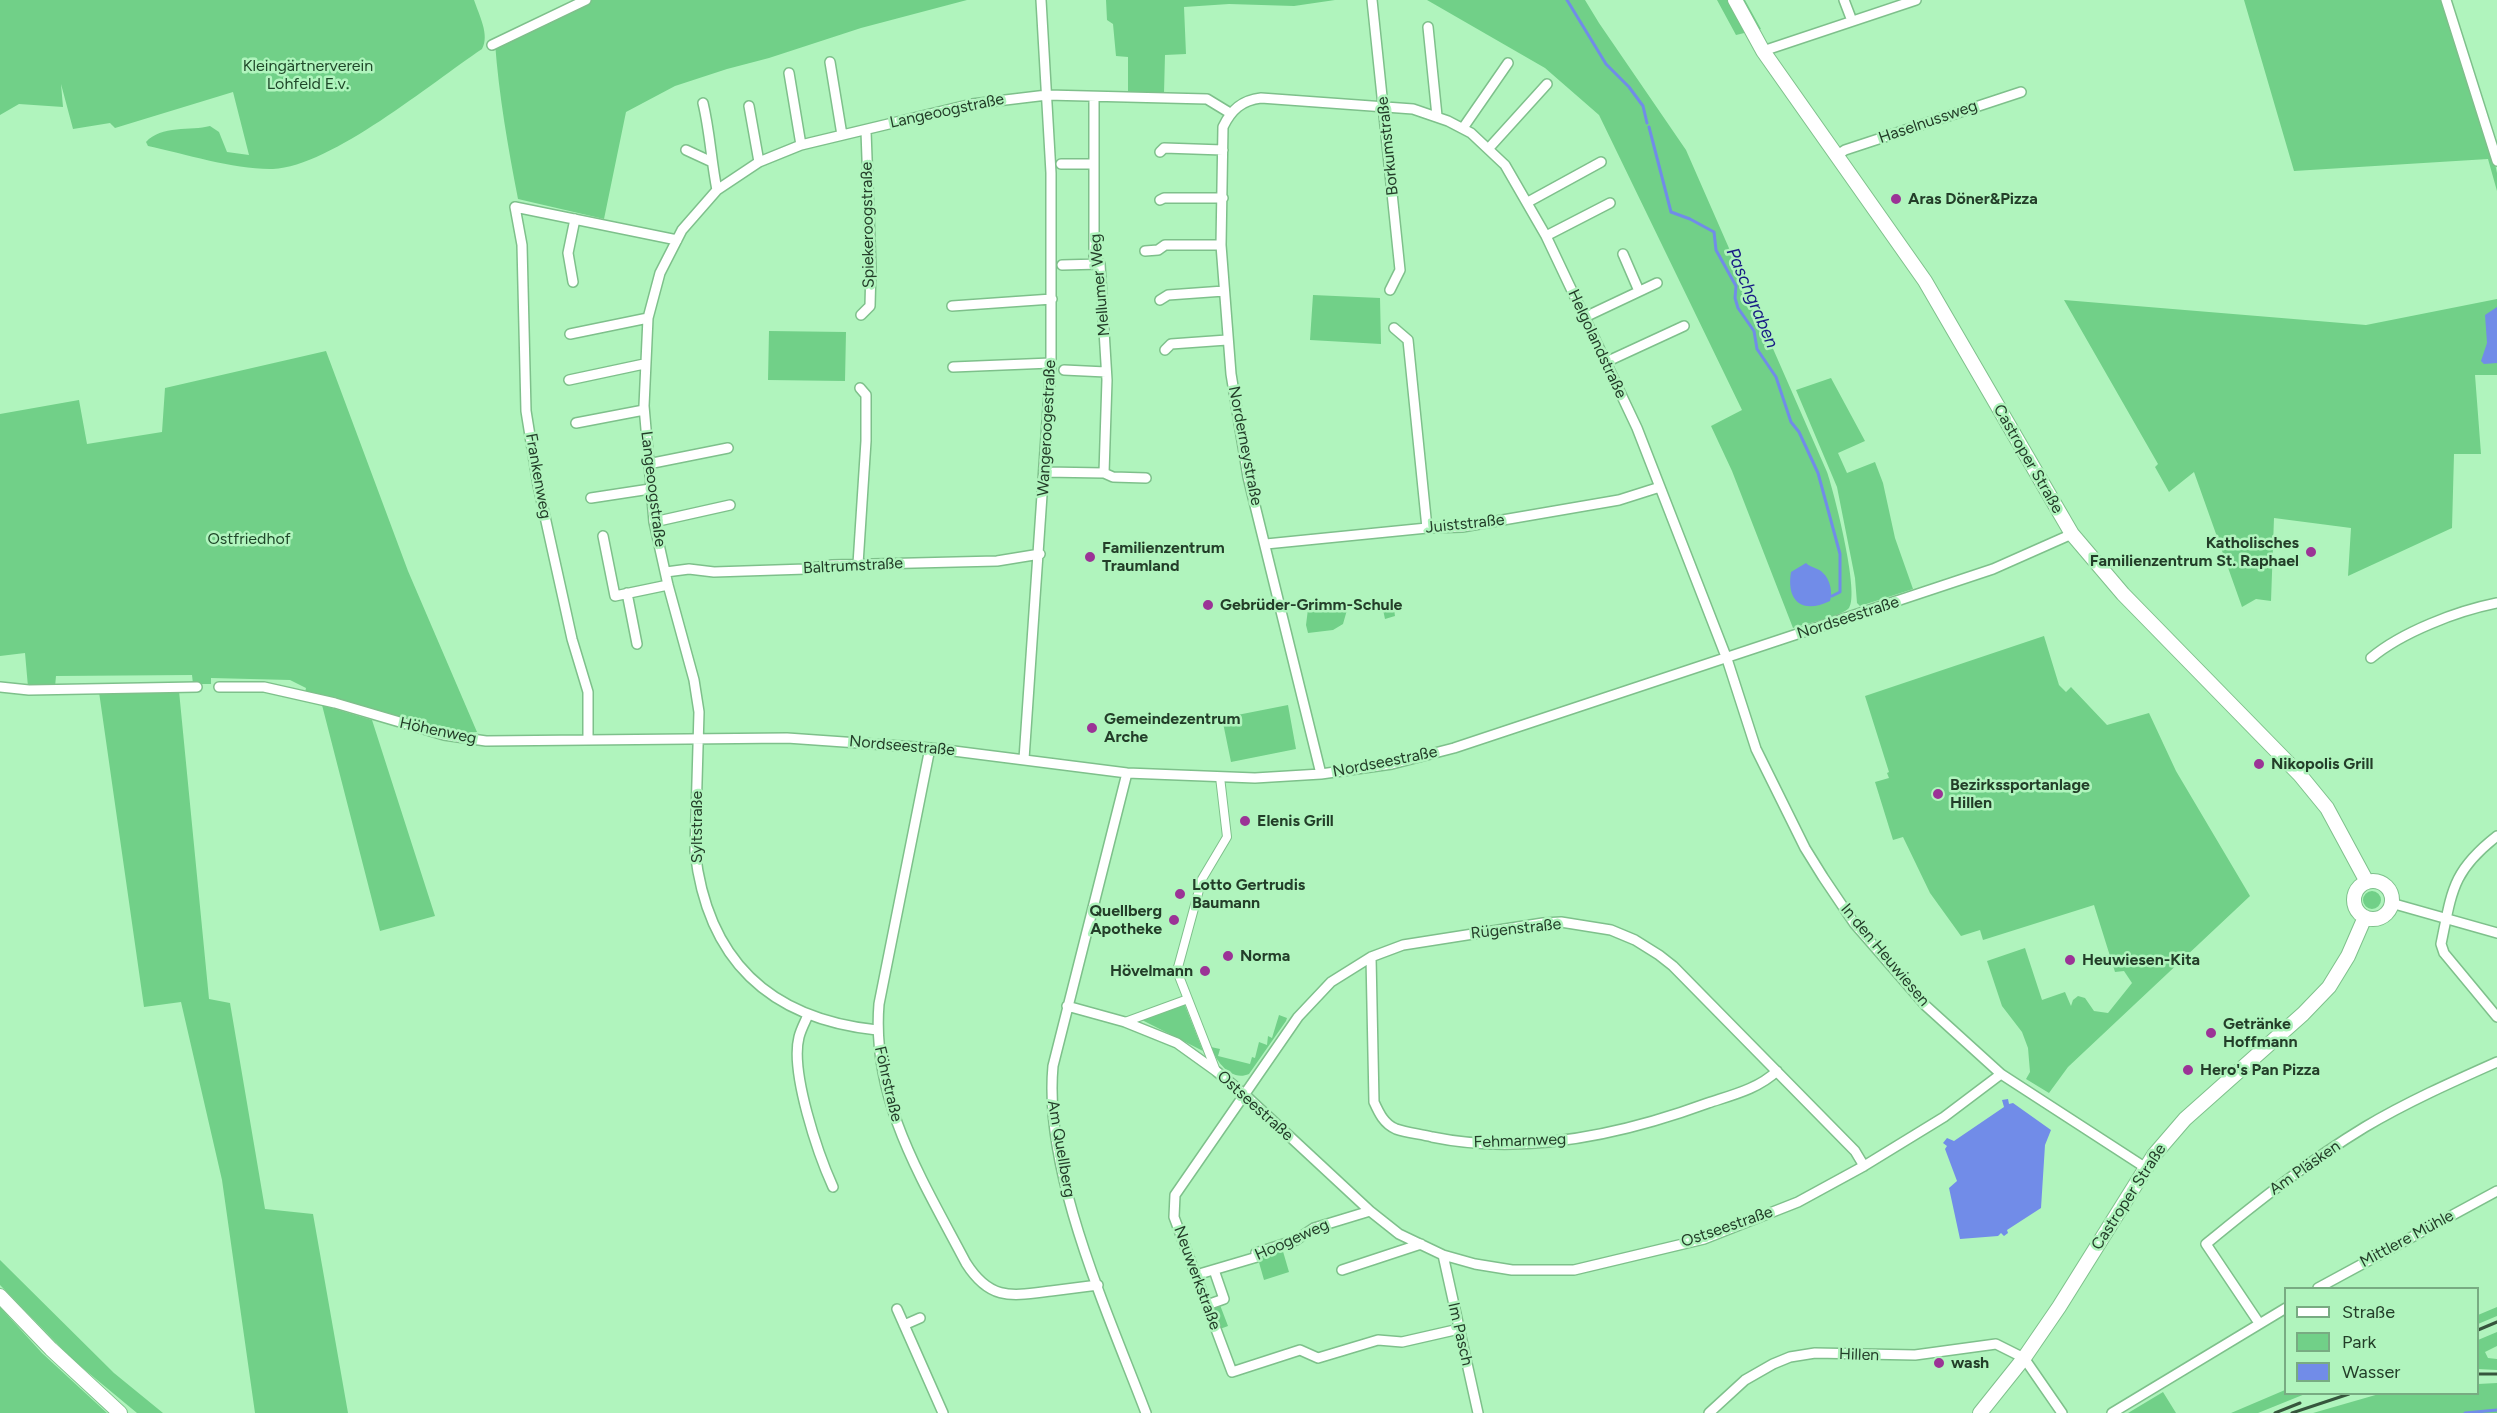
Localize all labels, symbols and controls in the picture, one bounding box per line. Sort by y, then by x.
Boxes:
park label: Kleingärtnerverein Lohfeld E.v. [243,56,373,94]
street label: Langeoogstraße [888,90,1006,132]
street label: Borkumstraße [1373,95,1403,197]
street label: Haselnussweg [1876,96,1980,148]
street label: Spiekeroogstraße [857,162,879,288]
place label: Aras Döner&Pizza [1908,189,2038,209]
marker: Aras Döner&Pizza [1889,192,1903,206]
street label: Mellumer Weg [1086,233,1114,337]
water label: Paschgraben [1721,245,1783,351]
street label: Helgolandstraße [1563,287,1631,401]
street label: Wangeroogestraße [1034,359,1060,497]
street label: Norderneystraße [1224,385,1266,507]
street label: Castroper Straße [1989,401,2067,517]
street label: Langeoogstraße [636,430,670,548]
street label: Frankenweg [521,432,555,520]
street label: Juiststraße [1425,510,1505,538]
park label: Ostfriedhof [207,529,291,549]
place label: Katholisches Familienzentrum St. Raphael [2090,533,2299,571]
place label: Familienzentrum Traumland [1102,538,1225,576]
marker: Katholisches Familienzentrum St. Raphael [2304,545,2318,559]
marker: Familienzentrum Traumland [1083,550,1097,564]
street label: Baltrumstraße [802,554,904,578]
street label: Nordseestraße [1795,592,1901,644]
place label: Gebrüder-Grimm-Schule [1220,595,1402,615]
marker: Gebrüder-Grimm-Schule [1201,598,1215,612]
place label: Gemeindezentrum Arche [1104,709,1240,747]
street label: Höhenweg [398,713,478,749]
marker: Gemeindezentrum Arche [1085,721,1099,735]
street label: Nordseestraße [848,732,956,760]
street label: Nordseestraße [1331,742,1439,782]
place label: Nikopolis Grill [2271,754,2373,774]
marker: Nikopolis Grill [2252,757,2266,771]
place label: Bezirkssportanlage Hillen [1950,775,2090,813]
marker: Bezirkssportanlage Hillen [1931,787,1945,801]
street label: Syltstraße [687,791,707,863]
place label: Elenis Grill [1257,811,1334,831]
marker: Elenis Grill [1238,814,1252,828]
place label: Lotto Gertrudis Baumann [1192,875,1305,913]
marker: Lotto Gertrudis Baumann [1173,887,1187,901]
street label: In den Heuwiesen [1837,900,1933,1010]
place label: Quellberg Apotheke [1089,901,1162,939]
marker: Quellberg Apotheke [1167,913,1181,927]
street label: Rügenstraße [1470,915,1562,943]
place label: Norma [1240,946,1290,966]
marker: Norma [1221,949,1235,963]
place label: Heuwiesen-Kita [2082,950,2200,970]
marker: Heuwiesen-Kita [2063,953,2077,967]
place label: Hövelmann [1110,961,1193,981]
marker: Hövelmann [1198,964,1212,978]
place label: Getränke Hoffmann [2223,1014,2298,1052]
marker: Getränke Hoffmann [2204,1026,2218,1040]
street label: Föhrstraße [870,1044,906,1124]
place label: Hero's Pan Pizza [2200,1060,2320,1080]
marker: Hero's Pan Pizza [2181,1063,2195,1077]
street label: Ostseestraße [1213,1067,1297,1145]
street label: Am Quellberg [1043,1099,1079,1199]
street label: Fehmarnweg [1473,1130,1567,1152]
street label: Am Pläsken [2266,1137,2344,1199]
street label: Castroper Straße [2088,1140,2170,1254]
street label: Ostseestraße [1679,1202,1775,1252]
street label: Mittlere Mühle [2357,1206,2457,1272]
street label: Hoogeweg [1252,1215,1332,1265]
street label: Neuwerkstraße [1169,1223,1225,1333]
legend [2284,1287,2479,1395]
street label: Im Pasch [1443,1301,1477,1367]
text: Straße [2342,1301,2395,1323]
text: Park [2342,1331,2376,1353]
street label: Hillen [1838,1345,1880,1365]
place label: wash [1951,1353,1989,1373]
marker: wash [1932,1356,1946,1370]
text: Wasser [2342,1361,2400,1383]

